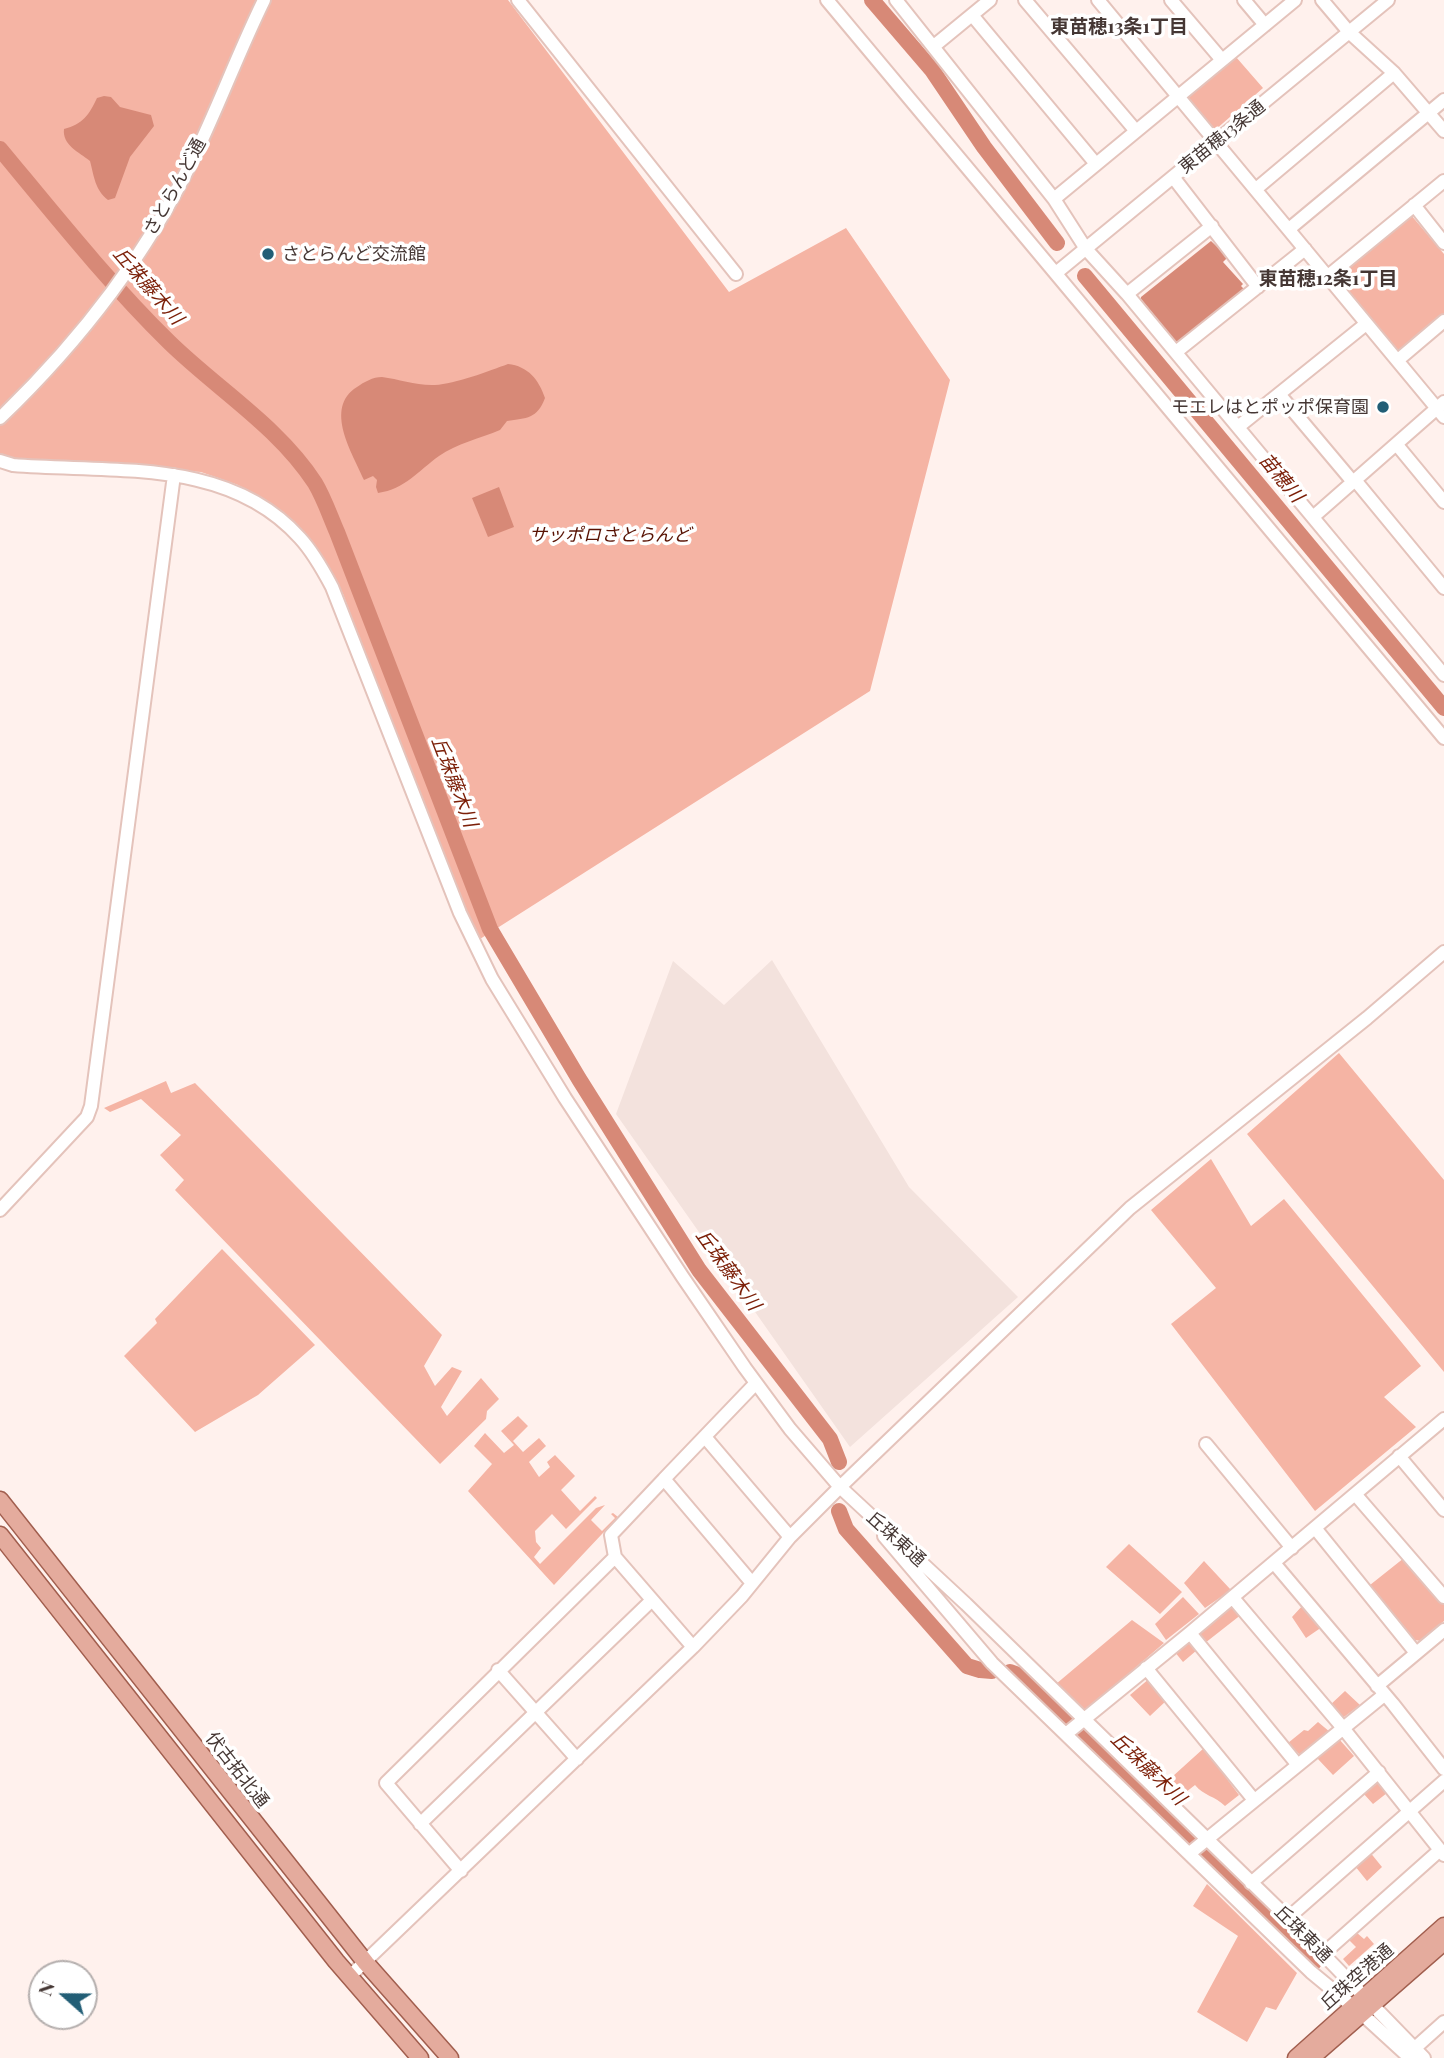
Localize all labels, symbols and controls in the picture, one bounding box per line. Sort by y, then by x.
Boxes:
district label: 東苗穂13条1丁目 [1050,16,1188,38]
street label: 東苗穂13条通 [1175,96,1269,178]
street label: さとらんど通 [139,135,211,239]
water label: 丘珠藤木川 [108,243,188,329]
place label: さとらんど交流館 [282,243,426,265]
marker: さとらんど交流館 [260,246,276,262]
district label: 東苗穂12条1丁目 [1259,268,1397,290]
place label: モエレはとポッポ保育園 [1171,396,1369,418]
marker: モエレはとポッポ保育園 [1375,399,1391,415]
water label: 苗穂川 [1254,449,1308,507]
park label: サッポロさとらんど [529,524,691,546]
water label: 丘珠藤木川 [426,734,482,830]
water label: 丘珠藤木川 [691,1225,765,1315]
street label: 丘珠東通 [862,1507,930,1571]
street label: 伏古拓北通 [201,1728,273,1812]
water label: 丘珠藤木川 [1106,1728,1190,1810]
street label: 丘珠東通 [1270,1901,1336,1967]
street label: 丘珠空港通 [1316,1939,1398,2015]
north arrow [28,1960,98,2030]
text: N [31,1977,60,1999]

